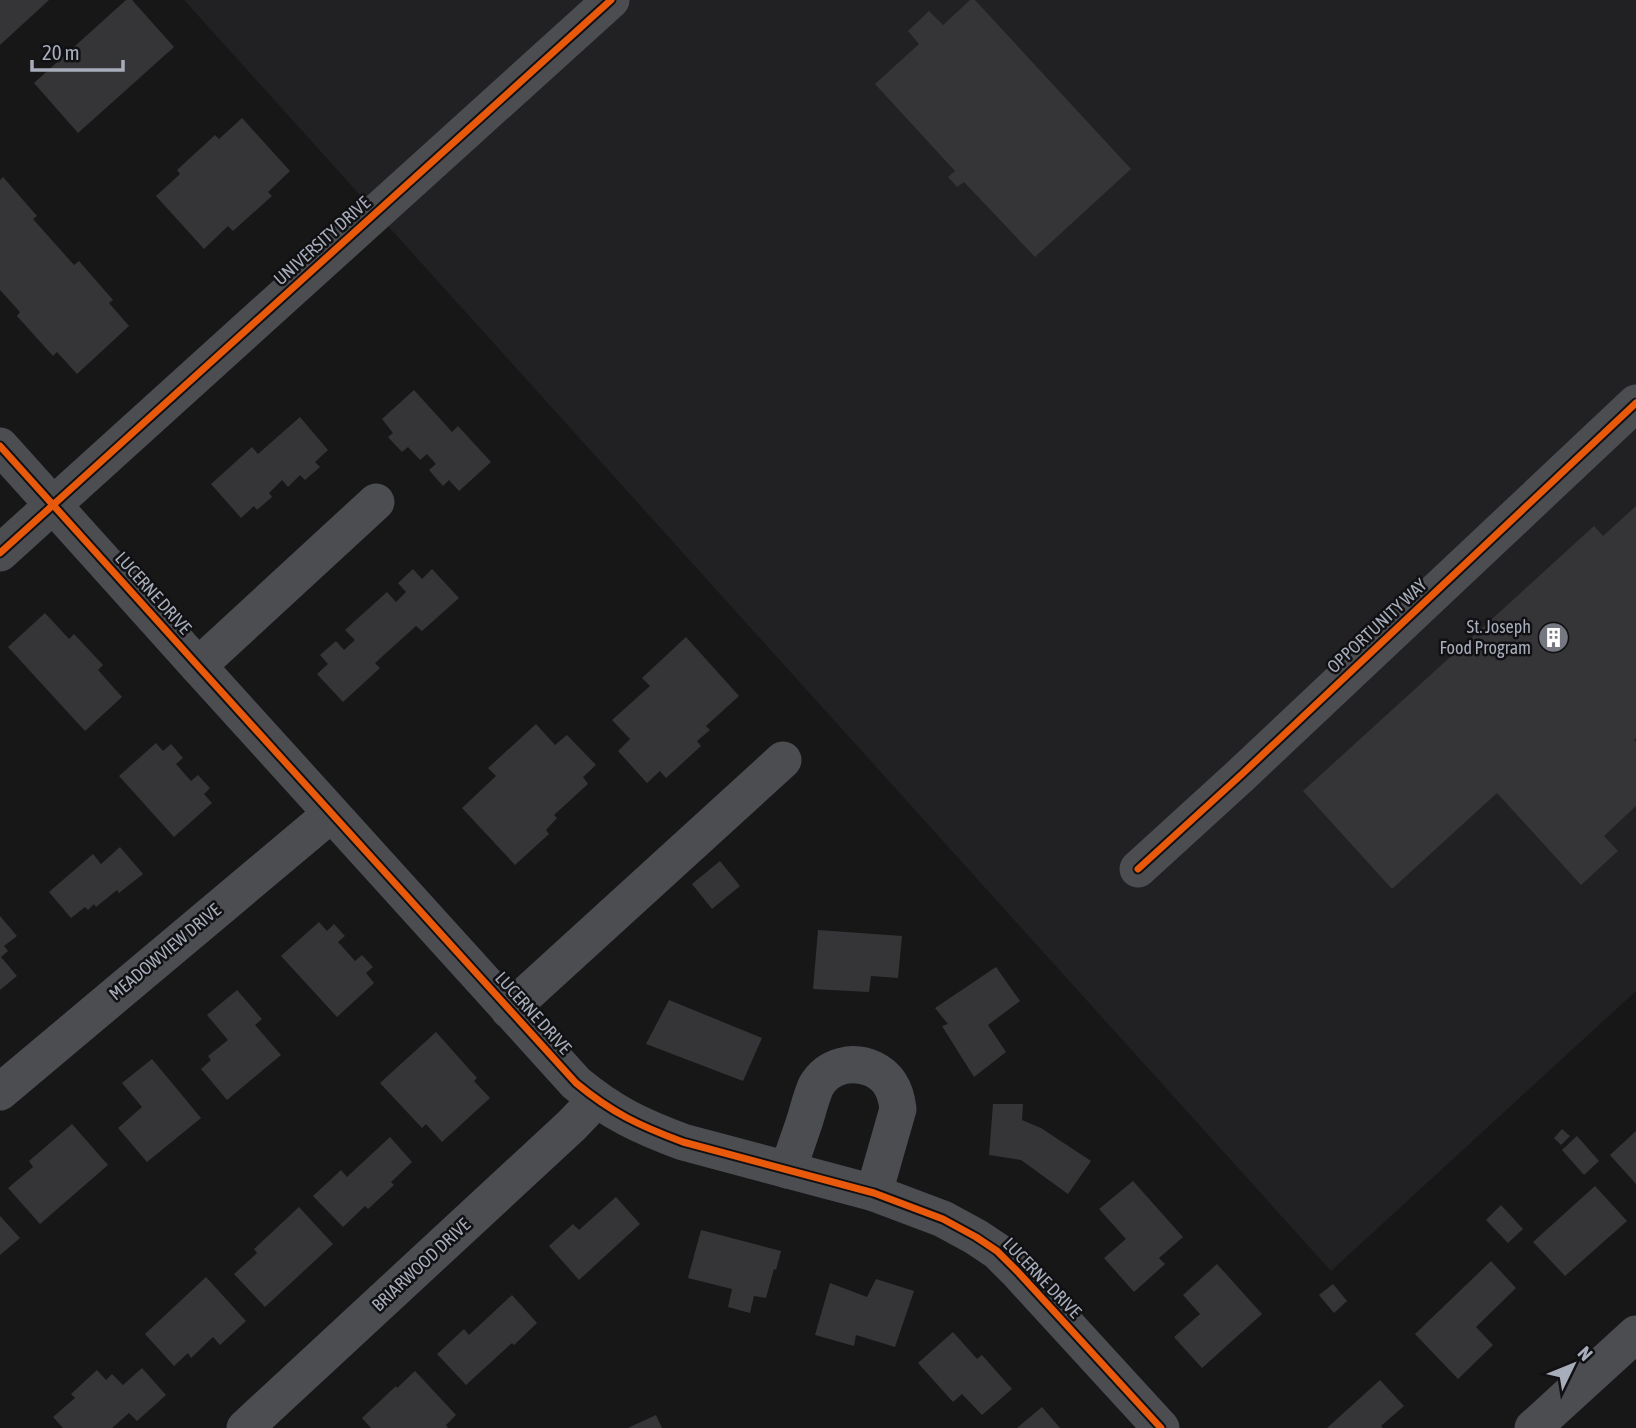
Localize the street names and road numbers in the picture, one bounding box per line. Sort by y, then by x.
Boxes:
street label: UNIVERSITY DRIVE [269,192,374,289]
street label: LUCERNE DRIVE [111,547,196,638]
street label: OPPORTUNITY WAY [1323,574,1431,677]
street label: MEADOWVIEW DRIVE [105,899,225,1004]
street label: LUCERNE DRIVE [491,967,576,1058]
street label: BRIARWOOD DRIVE [367,1214,474,1315]
street label: LUCERNE DRIVE [999,1233,1086,1322]

